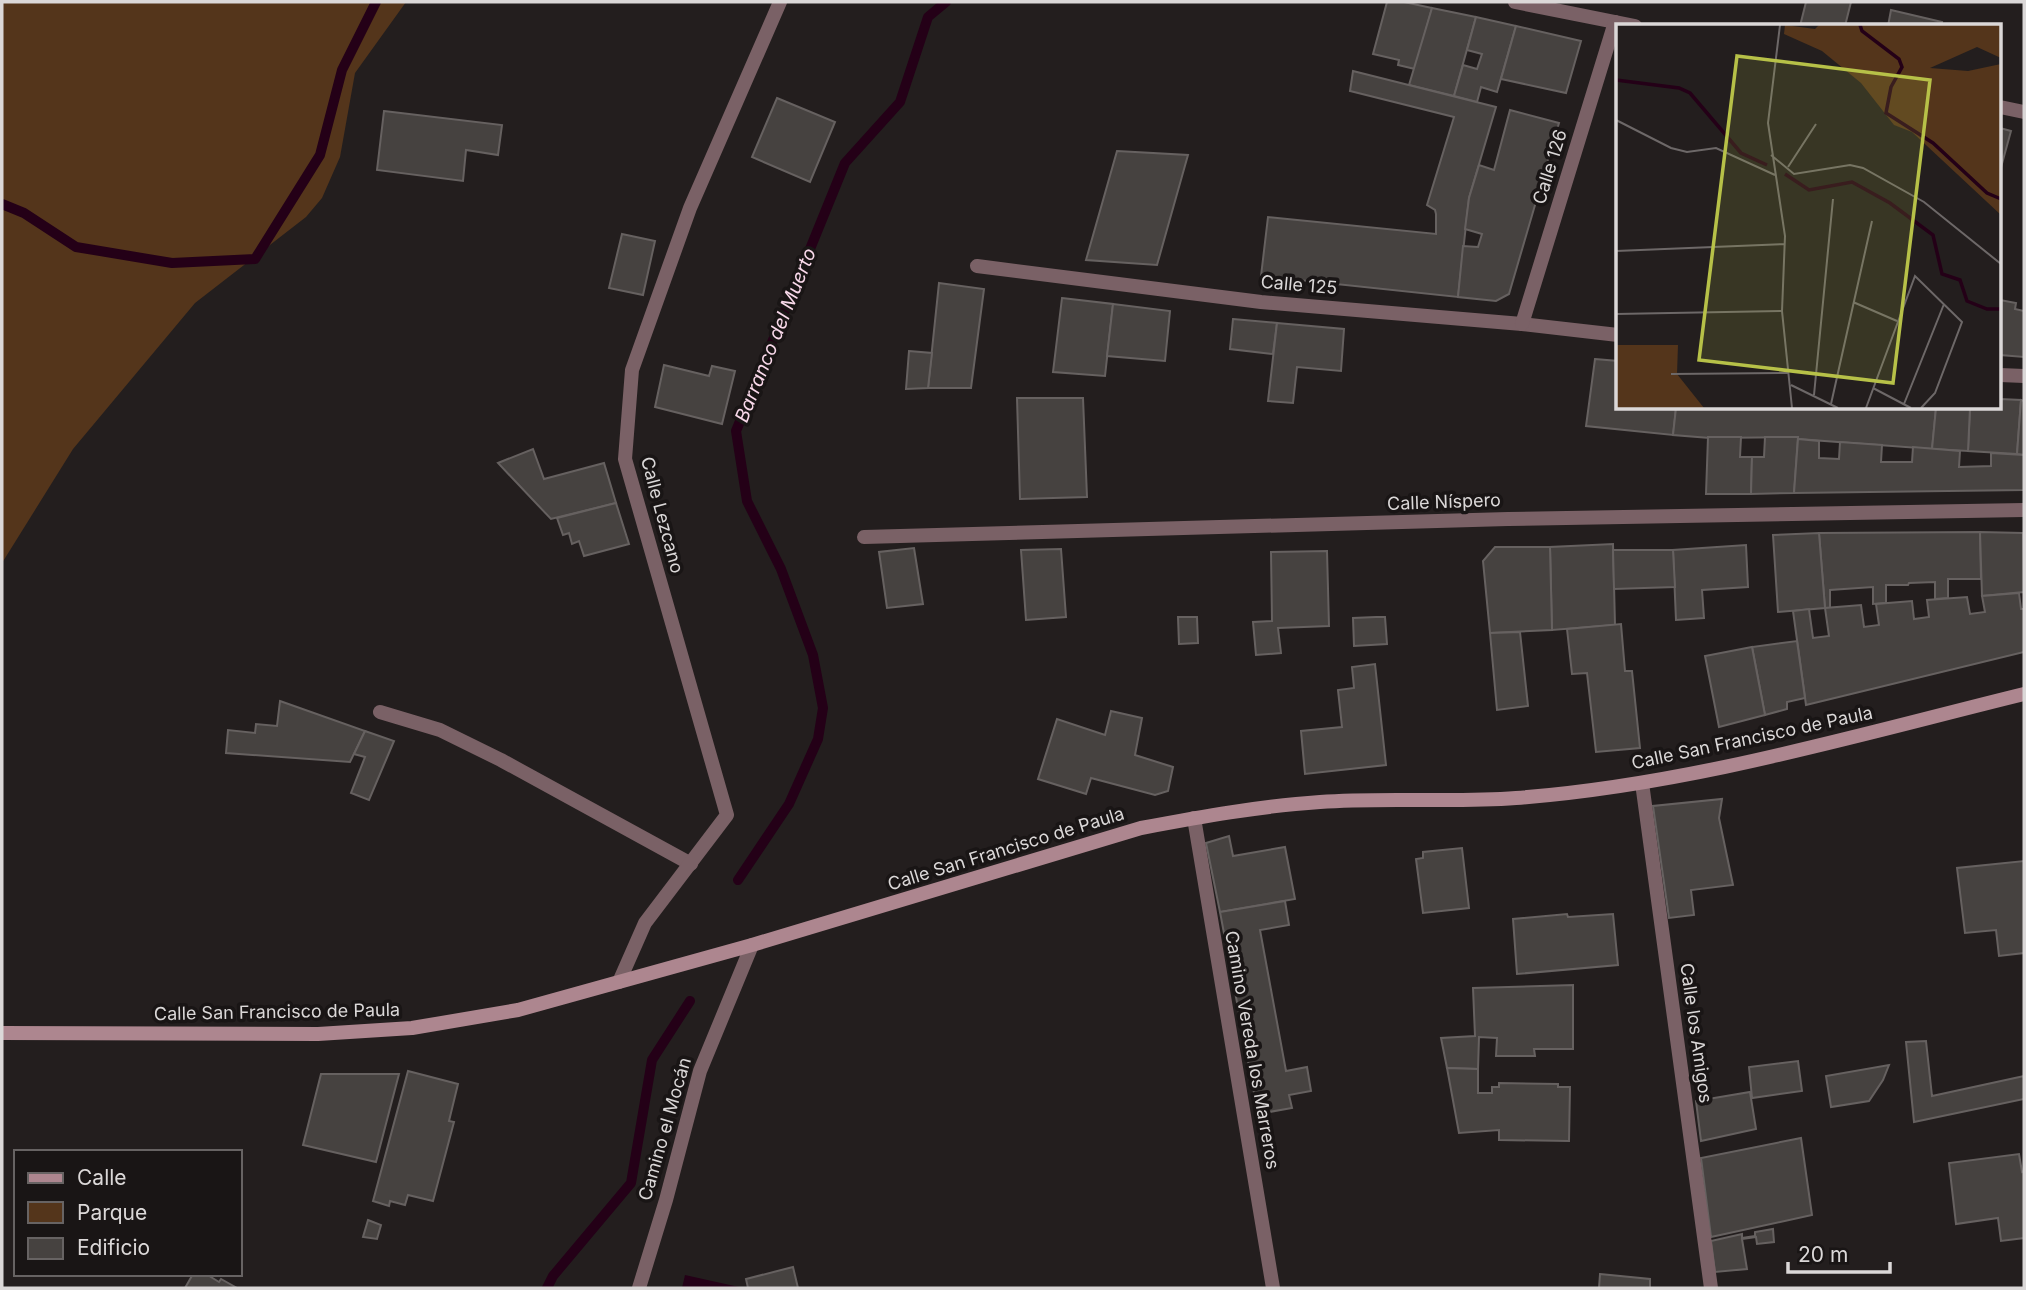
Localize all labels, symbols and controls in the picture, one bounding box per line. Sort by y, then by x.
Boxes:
inset map [1616,24,2002,410]
street label: Calle 126 [1528,127,1571,207]
water label: Barranco del Muerto [730,245,821,426]
street label: Calle 125 [1260,271,1338,298]
street label: Calle Lezcano [637,454,688,575]
street label: Calle Níspero [1387,489,1501,514]
street label: Calle San Francisco de Paula [1629,702,1874,773]
street label: Calle San Francisco de Paula [885,803,1127,895]
street label: Camino Vereda los Marreros [1221,929,1284,1171]
street label: Calle los Amigos [1676,962,1717,1104]
street label: Calle San Francisco de Paula [154,999,400,1024]
street label: Camino el Mocán [634,1055,695,1203]
legend [14,1150,242,1276]
text: Calle [77,1165,127,1190]
text: Parque [77,1200,147,1225]
scale bar [1788,1230,1890,1274]
text: Edificio [77,1235,150,1260]
text: 20 m [1798,1242,1848,1267]

